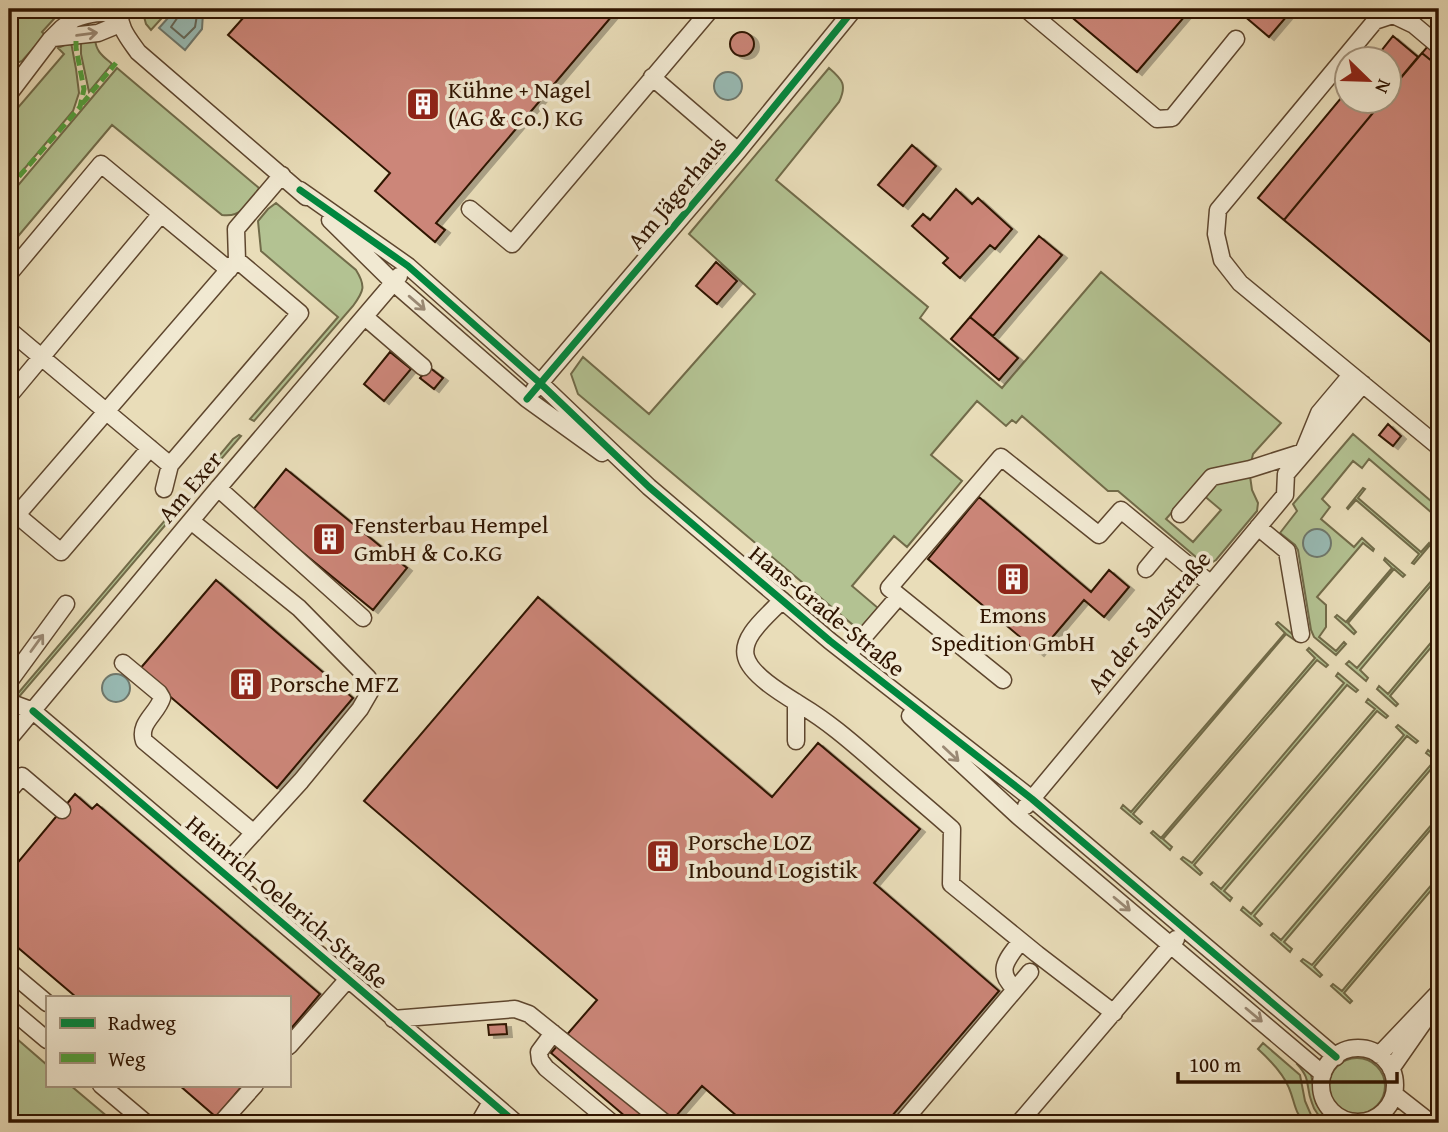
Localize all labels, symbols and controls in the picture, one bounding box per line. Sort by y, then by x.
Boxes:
one-way arrow [75,27,98,40]
north arrow [1332,46,1402,116]
place label: Kühne + Nagel (AG & Co.) KG [448,72,591,135]
text: N [1368,75,1399,98]
building icon: Kühne + Nagel (AG & Co.) KG [404,85,442,123]
street label: Am Jägerhaus [619,128,735,257]
one-way arrow [408,295,426,311]
street label: Am Exer [149,443,230,530]
place label: Fensterbau Hempel GmbH & Co.KG [354,507,549,570]
building icon: Fensterbau Hempel GmbH & Co.KG [310,520,348,558]
street label: Hans-Grade-Straße [742,536,913,685]
street label: An der Salzstraße [1078,543,1219,701]
building icon: Emons Spedition GmbH [994,560,1032,598]
place label: Emons Spedition GmbH [931,597,1095,660]
one-way arrow [30,634,45,653]
building icon: Porsche MFZ [227,665,265,703]
place label: Porsche MFZ [270,666,399,701]
one-way arrow [942,746,959,763]
street label: Heinrich-Oelerich-Straße [178,806,396,997]
place label: Porsche LOZ Inbound Logistik [688,824,858,887]
building icon: Porsche LOZ Inbound Logistik [644,837,682,875]
one-way arrow [1113,896,1131,912]
legend [46,996,290,1086]
text: Radweg [108,1007,177,1038]
one-way arrow [1245,1007,1263,1023]
scale bar [1178,1041,1397,1085]
text: Weg [108,1043,146,1074]
text: 100 m [1189,1049,1241,1080]

